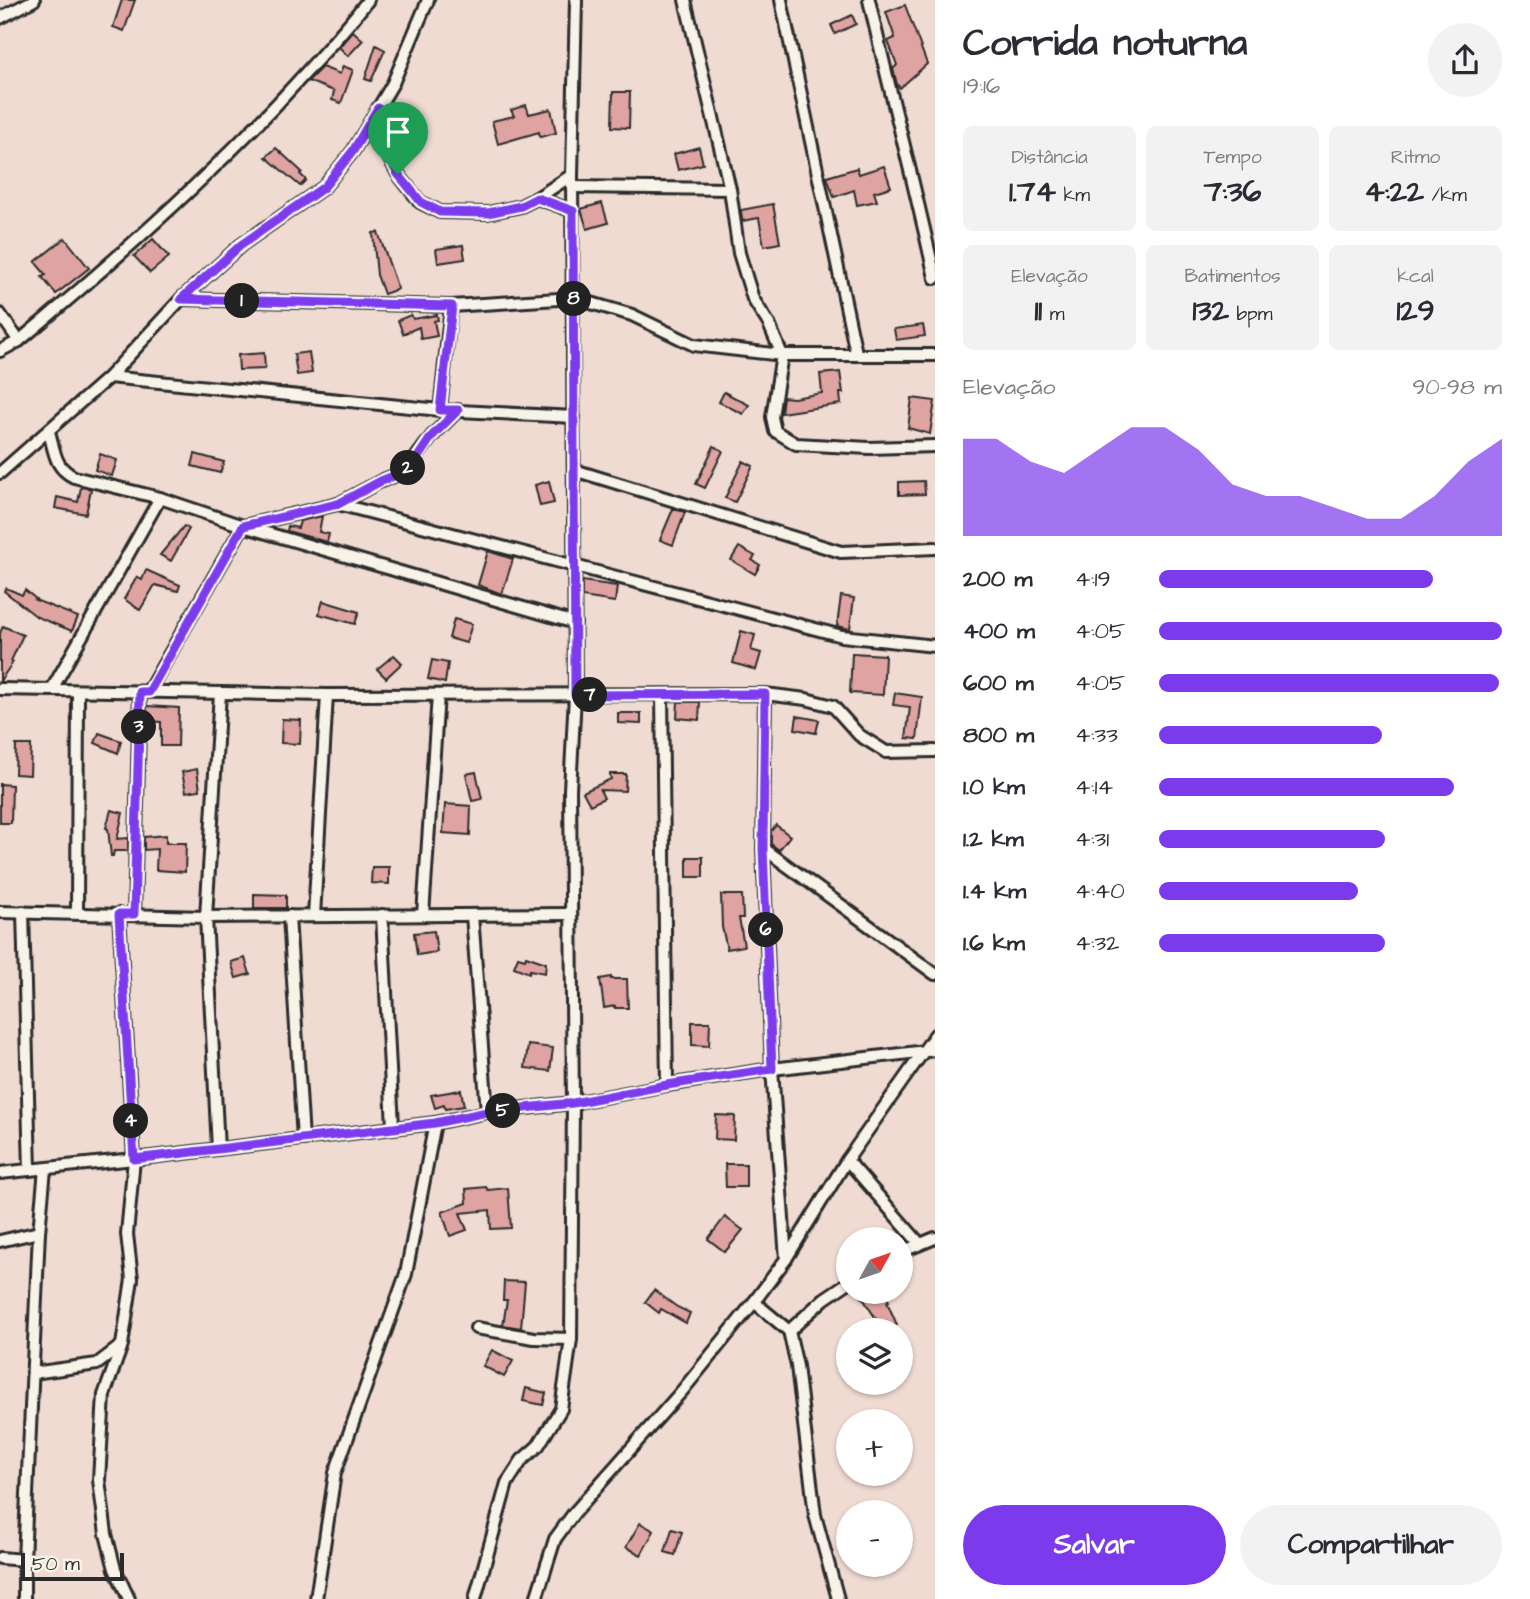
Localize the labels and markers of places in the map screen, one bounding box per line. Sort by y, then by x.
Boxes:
pin [368,102,428,174]
pin: 8 [556,282,592,316]
pin: 1 [224,284,260,318]
pin: 2 [390,450,426,486]
pin: 7 [572,678,608,712]
pin: 3 [122,710,156,744]
pin: 6 [748,912,784,948]
pin: 5 [486,1094,520,1128]
pin: 4 [114,1104,148,1138]

